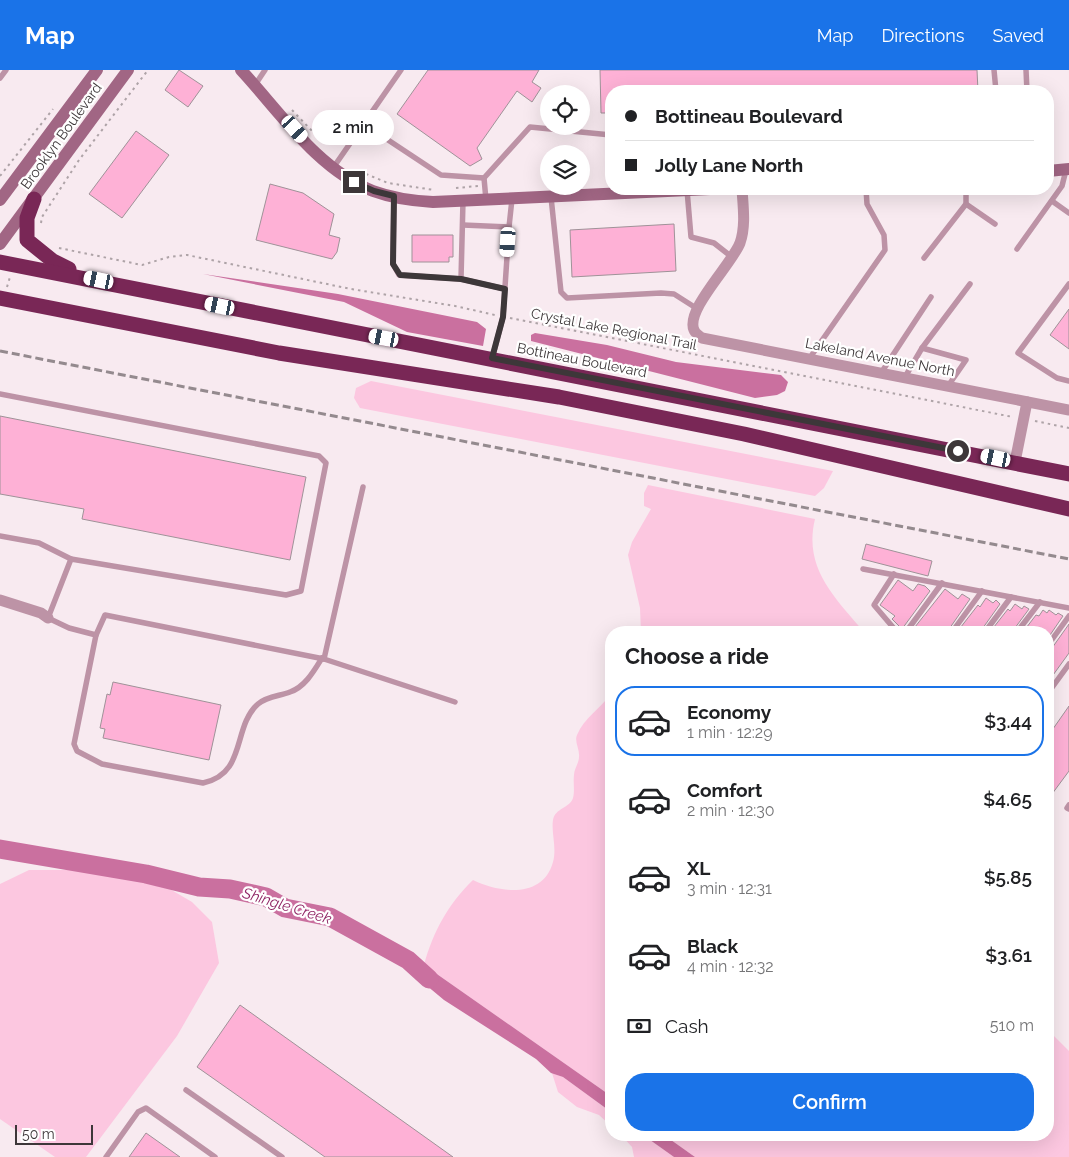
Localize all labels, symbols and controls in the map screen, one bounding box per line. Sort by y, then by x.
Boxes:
text: Map [25,21,75,50]
text: Map [817,25,853,46]
text: Directions [881,25,965,46]
text: Saved [993,25,1044,46]
street label: Brooklyn Boulevard [17,80,105,192]
map controls [540,85,590,195]
button: locate [540,85,590,135]
text: Bottineau Boulevard [655,105,843,127]
callout: 2 min [313,109,395,144]
car [279,113,310,145]
text: 2 min [333,118,374,137]
button: layers [540,145,590,195]
text: Jolly Lane North [655,154,803,176]
route end [343,171,365,193]
car [499,227,516,257]
car [82,270,115,290]
car [203,296,236,316]
street label: Crystal Lake Regional Trail [530,305,699,353]
car [367,328,400,348]
street label: Lakeland Avenue North [804,335,956,379]
street label: Bottineau Boulevard [516,340,648,380]
route start [947,440,969,462]
car [979,448,1012,468]
text: Choose a ride [625,643,769,669]
icon: car [627,699,672,744]
text: Economy [687,701,771,723]
text: $3.44 [984,710,1032,732]
text: 1 min · 12:29 [687,723,773,742]
icon: car [627,777,672,822]
text: Comfort [687,779,762,801]
text: $4.65 [983,788,1032,810]
text: 2 min · 12:30 [687,801,775,820]
icon: car [627,855,672,900]
text: XL [687,857,710,879]
text: $5.85 [984,866,1032,888]
text: 3 min · 12:31 [687,879,772,898]
water label: Shingle Creek [239,884,334,928]
icon: car [627,933,672,978]
text: Black [687,935,738,957]
text: $3.61 [985,944,1032,966]
text: 4 min · 12:32 [687,957,774,976]
icon: cash [625,1012,653,1040]
text: Cash [665,1015,709,1037]
text: 510 m [990,1016,1034,1035]
button: Confirm [625,1073,1034,1131]
scale bar [15,1122,92,1145]
text: 50 m [22,1126,55,1142]

